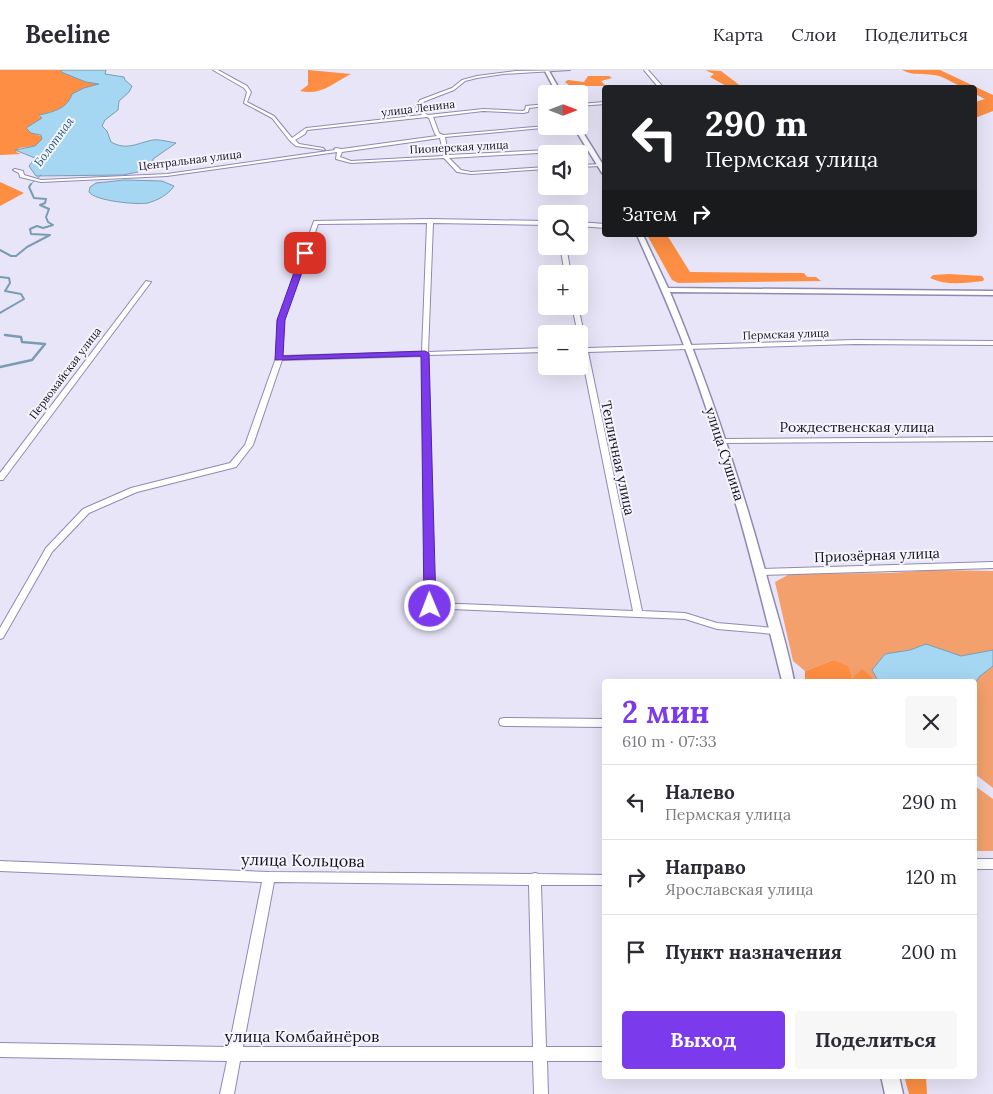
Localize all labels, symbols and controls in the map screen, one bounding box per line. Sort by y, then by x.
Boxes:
text: Beeline [25,19,110,50]
text: Карта [713,23,763,46]
text: Слои [791,23,836,46]
text: Поделиться [864,23,968,46]
north arrow [538,85,588,135]
map controls [538,85,588,375]
street label: улица Ленина [380,96,456,119]
text: 290 m [705,101,807,146]
icon: left [622,105,687,170]
water label: Болотная [31,114,77,169]
street label: Пионерская улица [409,137,509,157]
button: sound [538,145,588,195]
text: Пермская улица [705,145,878,173]
street label: Центральная улица [138,147,243,173]
icon: right [687,200,715,228]
text: Затем [622,202,677,226]
button: search [538,205,588,255]
pin [284,232,326,274]
icon: arrive [291,239,319,267]
button: + [538,265,588,315]
street label: Первомайская улица [26,324,104,422]
button: − [538,325,588,375]
street label: Пермская улица [742,325,830,343]
street label: Тепличная улица [597,399,639,517]
street label: улица Сушина [701,405,749,503]
street label: Рождественская улица [779,418,935,436]
street label: Приозёрная улица [814,544,940,566]
position arrow [403,579,455,631]
text: 2 мин [622,693,710,731]
button: close [905,696,957,748]
text: 610 m · 07:33 [622,731,717,751]
text: Налево [665,780,735,804]
icon: left [622,788,650,816]
text: 290 m [902,790,957,814]
text: Пермская улица [665,804,791,824]
street label: улица Кольцова [241,849,365,871]
text: Направо [665,855,746,879]
icon: right [622,863,650,891]
text: 120 m [906,865,957,889]
text: Ярославская улица [665,879,814,899]
icon: arrive [622,938,650,966]
text: Пункт назначения [665,940,842,964]
text: 200 m [901,940,957,964]
button: Выход [622,1011,785,1069]
button: Поделиться [795,1011,957,1069]
street label: улица Комбайнёров [225,1026,379,1046]

